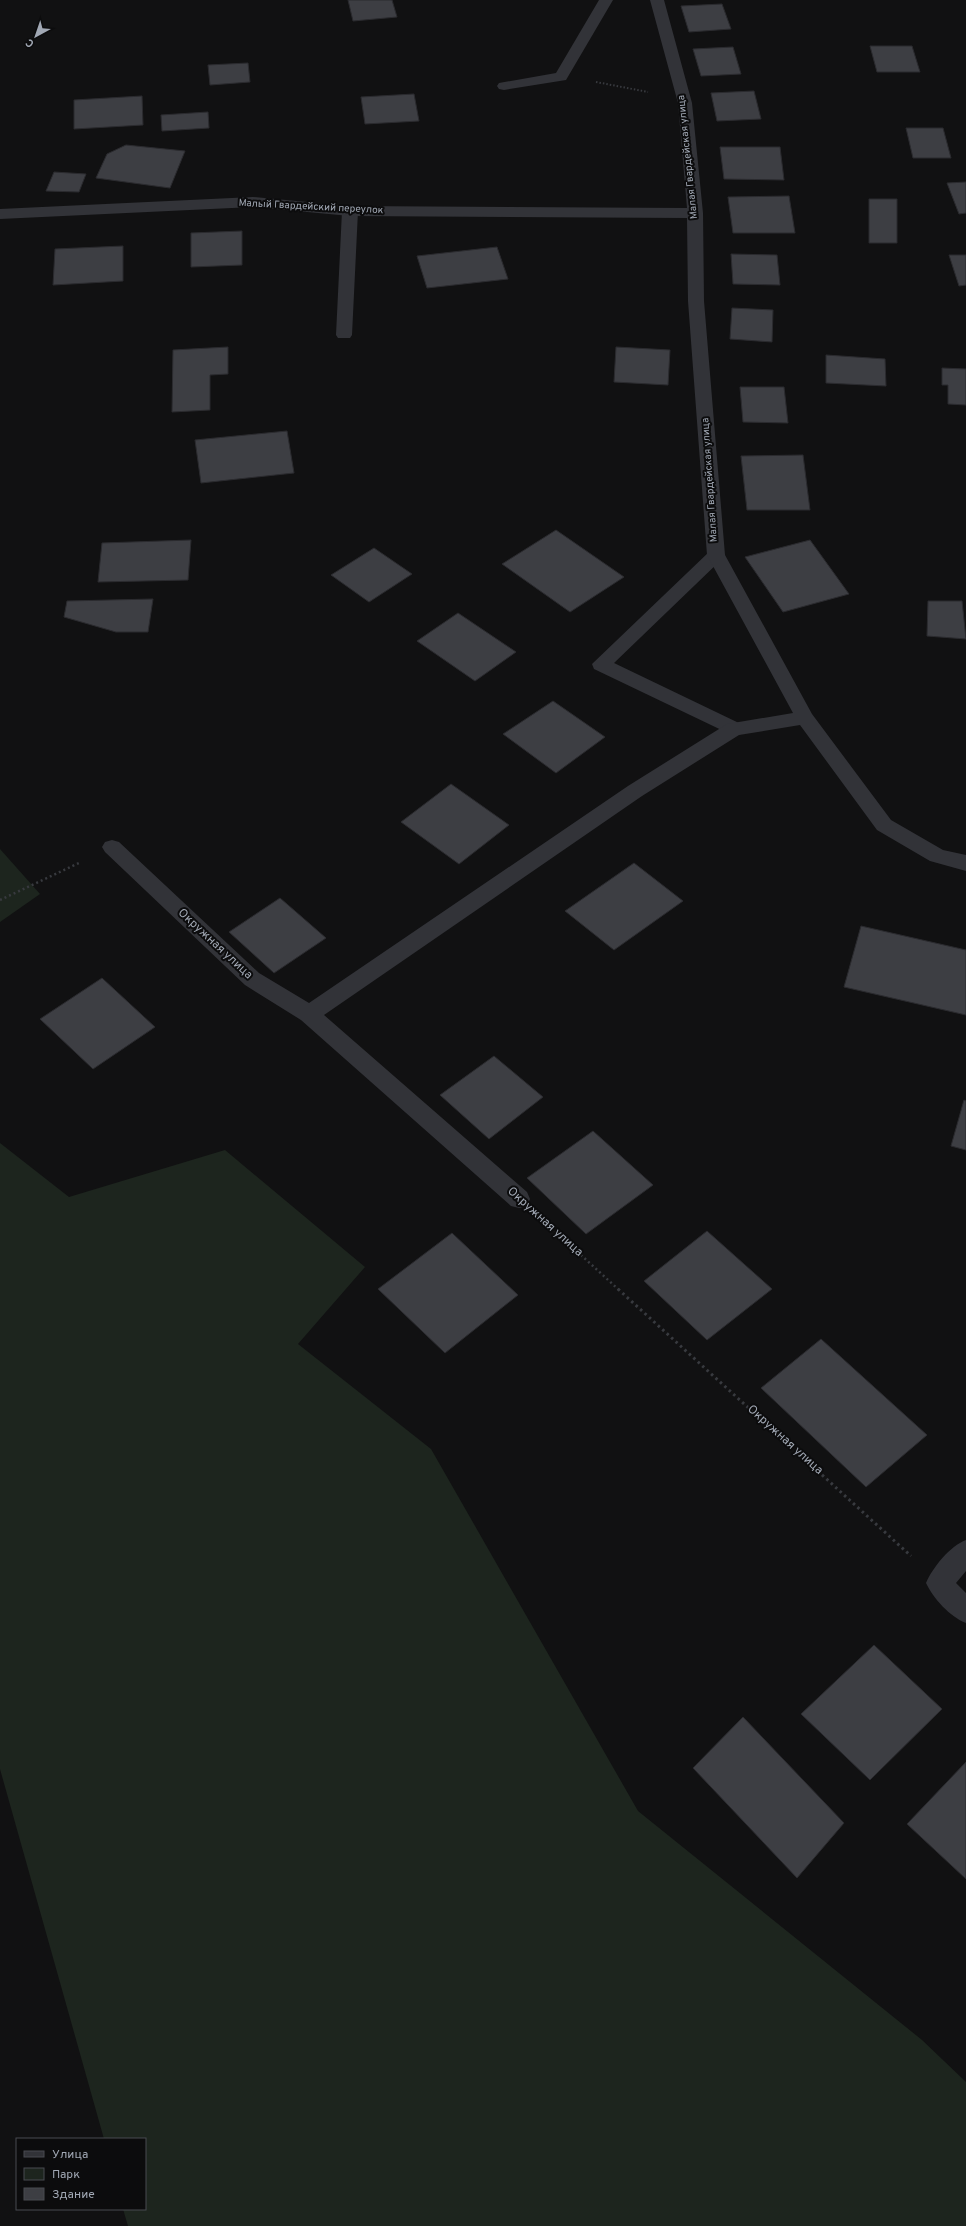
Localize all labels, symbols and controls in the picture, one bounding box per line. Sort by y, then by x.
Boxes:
north arrow [16,16,56,56]
text: С [23,35,37,51]
street label: Малая Гвардейская улица [675,94,701,220]
street label: Малый Гвардейский переулок [238,197,384,217]
street label: Малая Гвардейская улица [699,417,721,543]
street label: Окружная улица [174,905,256,983]
street label: Окружная улица [504,1184,586,1260]
street label: Окружная улица [744,1402,826,1478]
legend [16,2138,146,2210]
text: Улица [52,2147,88,2163]
text: Парк [52,2167,80,2183]
text: Здание [52,2187,95,2203]

